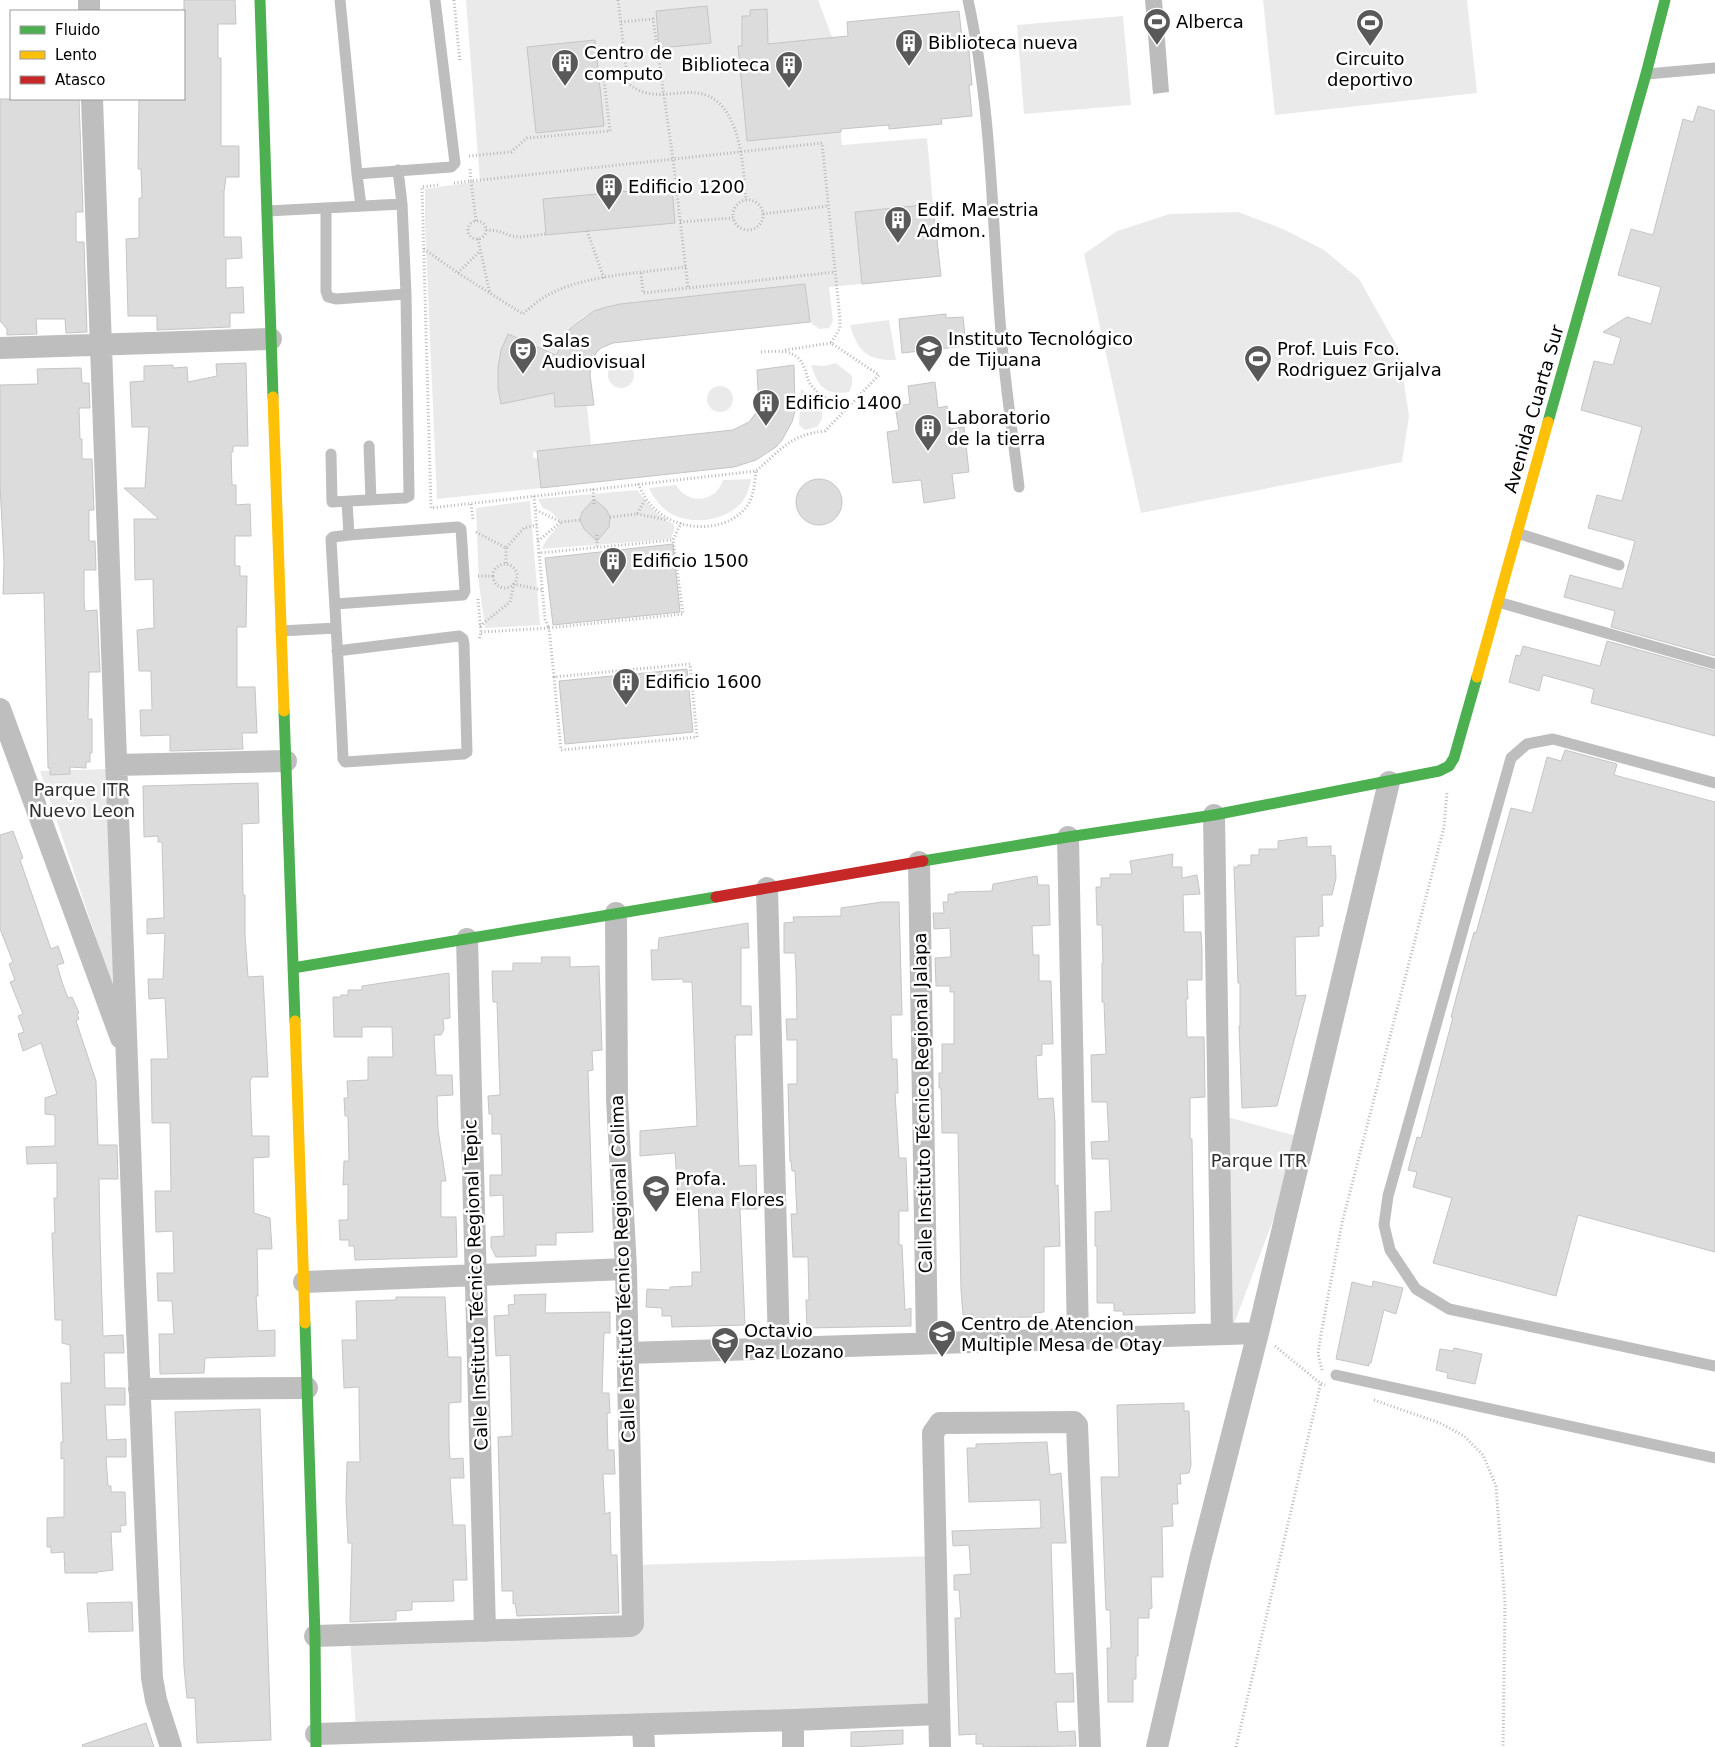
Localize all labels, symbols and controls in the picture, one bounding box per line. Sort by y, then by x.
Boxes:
sports icon: Alberca [1142,7,1172,46]
sports icon: Circuito deportivo [1355,8,1385,47]
legend [10,10,185,100]
place label: Alberca [1176,11,1244,32]
text: Fluido [55,21,100,39]
building icon: Biblioteca nueva [894,28,924,67]
place label: Biblioteca nueva [928,32,1078,53]
place label: Centro de computo [584,42,672,84]
text: Lento [55,46,97,64]
building icon: Centro de computo [550,48,580,87]
place label: Circuito deportivo [1327,48,1413,90]
building icon: Biblioteca [774,50,804,89]
place label: Biblioteca [681,54,770,75]
text: Atasco [55,71,105,89]
building icon: Edificio 1200 [594,172,624,211]
place label: Edificio 1200 [628,176,745,197]
place label: Edif. Maestria Admon. [917,199,1039,241]
building icon: Edif. Maestria Admon. [883,205,913,244]
street label: Avenida Cuarta Sur [1499,322,1568,495]
place label: Instituto Tecnológico de Tijuana [948,328,1133,370]
place label: Salas Audiovisual [542,330,646,372]
school or university icon: Instituto Tecnológico de Tijuana [914,334,944,373]
theatre icon: Salas Audiovisual [508,336,538,375]
place label: Prof. Luis Fco. Rodriguez Grijalva [1277,338,1442,380]
sports icon: Prof. Luis Fco. Rodriguez Grijalva [1243,344,1273,383]
building icon: Edificio 1400 [751,388,781,427]
place label: Edificio 1400 [785,392,902,413]
place label: Laboratorio de la tierra [947,407,1050,449]
building icon: Laboratorio de la tierra [913,413,943,452]
building icon: Edificio 1500 [598,546,628,585]
place label: Edificio 1500 [632,550,749,571]
building icon: Edificio 1600 [611,667,641,706]
place label: Edificio 1600 [645,671,762,692]
park label: Parque ITR Nuevo Leon [29,779,135,821]
street label: Calle Instituto Técnico Regional Jalapa [909,932,936,1274]
street label: Calle Instituto Técnico Regional Colima [606,1095,639,1443]
street label: Calle Instituto Técnico Regional Tepic [459,1119,492,1451]
park label: Parque ITR [1211,1150,1307,1171]
place label: Profa. Elena Flores [675,1168,784,1210]
school or university icon: Profa. Elena Flores [641,1174,671,1213]
place label: Centro de Atencion Multiple Mesa de Otay [961,1313,1162,1355]
school or university icon: Centro de Atencion Multiple Mesa de Otay [927,1319,957,1358]
place label: Octavio Paz Lozano [744,1320,844,1362]
school or university icon: Octavio Paz Lozano [710,1326,740,1365]

